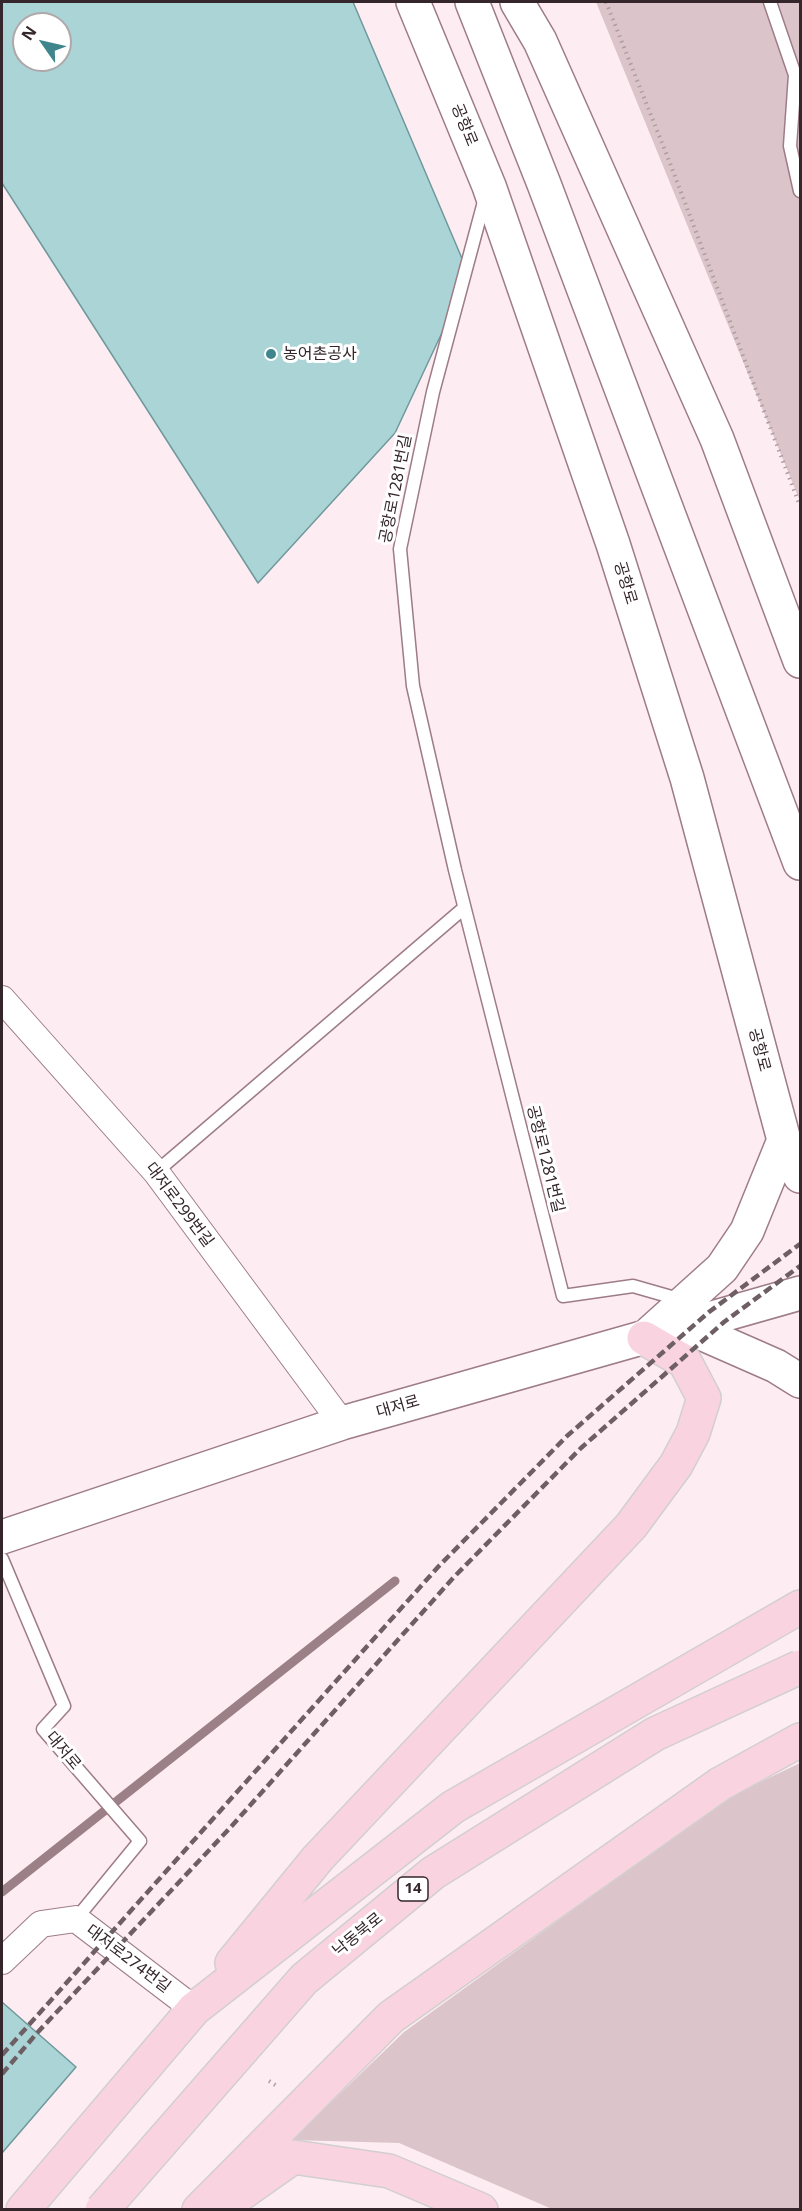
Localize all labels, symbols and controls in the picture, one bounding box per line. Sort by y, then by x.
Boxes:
north arrow [12,12,72,72]
text: N [16,22,41,45]
street label: 공항로 [447,101,481,149]
place label: 농어촌공사 [283,344,357,364]
marker: 농어촌공사 [264,347,278,361]
street label: 공항로1281번길 [376,433,416,545]
street label: 공항로 [609,559,641,607]
street label: 공항로 [744,1026,774,1074]
street label: 공항로1281번길 [522,1103,568,1215]
street label: 대저로299번길 [141,1159,217,1251]
street label: 대저로 [374,1392,422,1422]
street label: 대저로 [41,1728,85,1774]
road number: 14 [398,1877,428,1901]
street label: 낙동북로 [329,1909,387,1961]
street label: 대저로274번길 [82,1921,174,1997]

